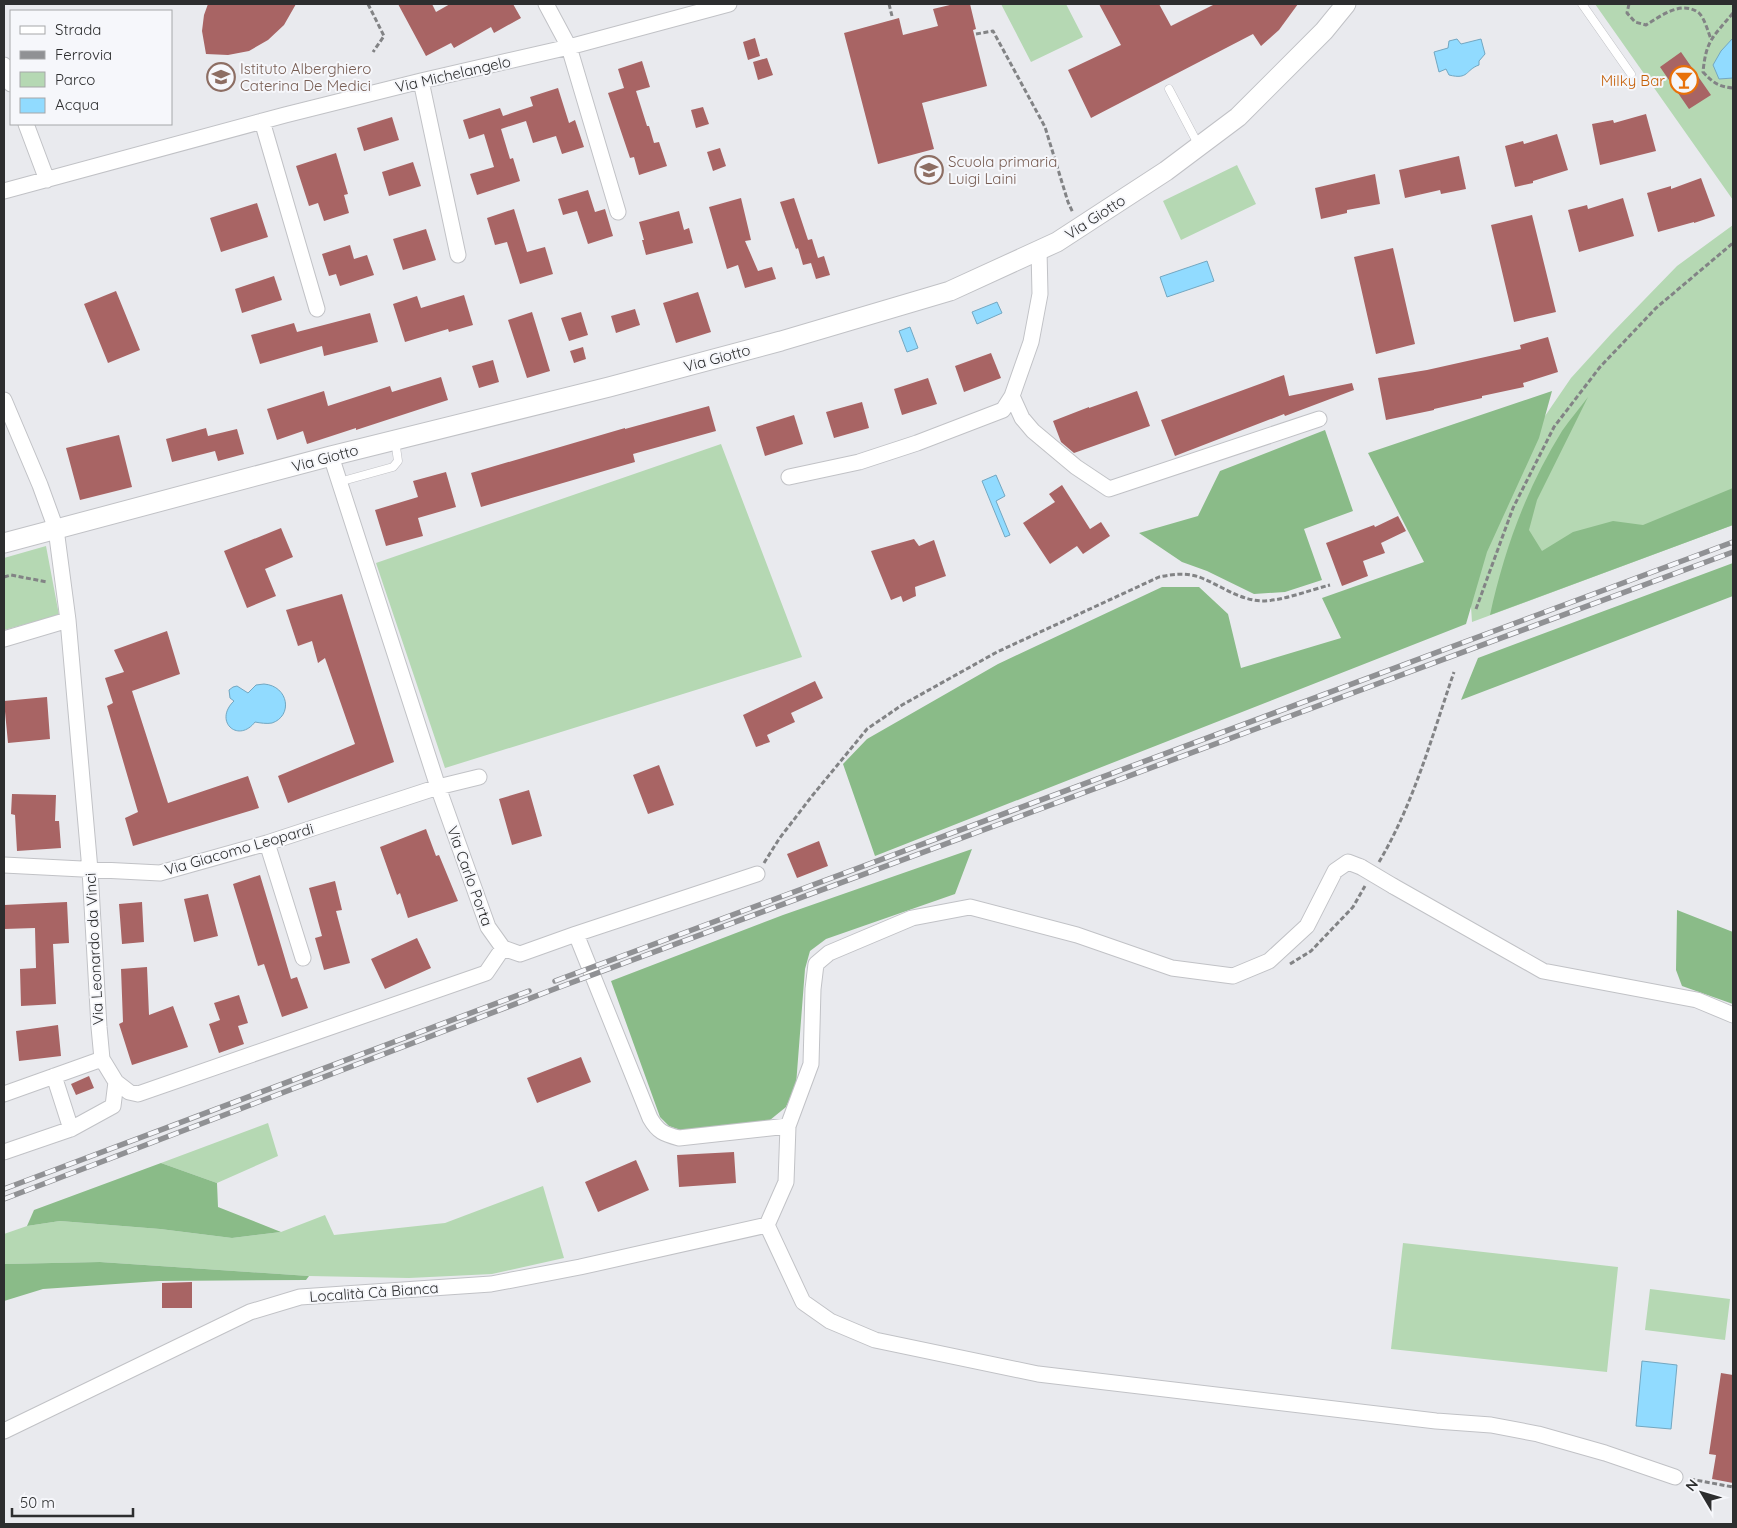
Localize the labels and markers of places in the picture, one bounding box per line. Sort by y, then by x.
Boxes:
place label: Istituto Alberghiero Caterina De Medici [240,59,371,95]
school or university icon: Istituto Alberghiero Caterina De Medici [206,62,236,92]
bar icon: Milky Bar [1669,65,1699,95]
place label: Milky Bar [1601,71,1665,90]
place label: Scuola primaria Luigi Laini [948,152,1057,188]
school or university icon: Scuola primaria Luigi Laini [914,155,944,185]

